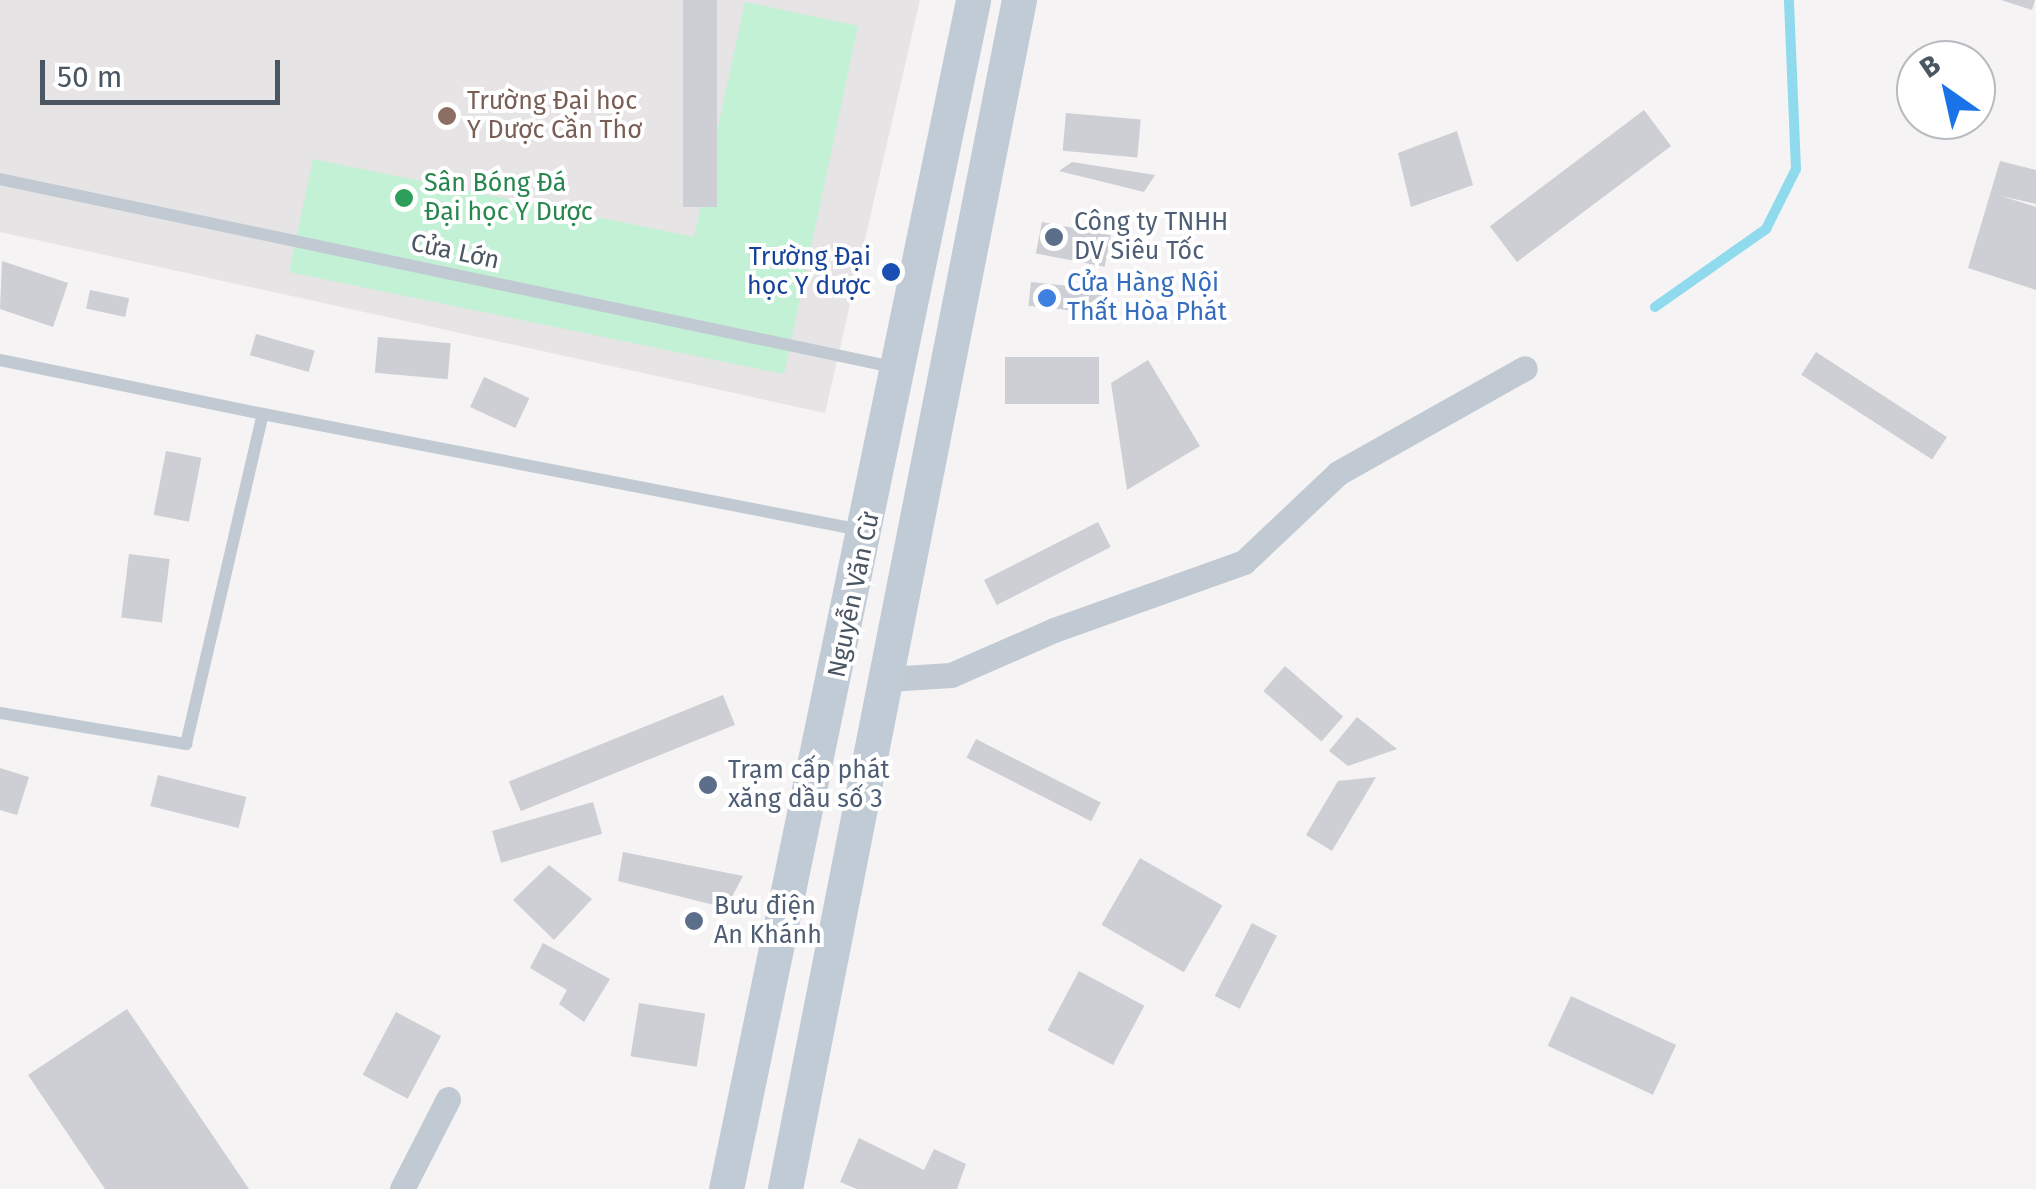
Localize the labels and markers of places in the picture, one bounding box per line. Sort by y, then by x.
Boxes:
place label: Trường Đại học Y Dược Cần Thơ [467,87,642,146]
marker: Trường Đại học Y Dược Cần Thơ [436,105,458,127]
place label: Sân Bóng Đá Đại học Y Dược [424,169,593,228]
marker: Sân Bóng Đá Đại học Y Dược [393,187,415,209]
place label: Công ty TNHH DV Siêu Tốc [1074,208,1228,267]
marker: Công ty TNHH DV Siêu Tốc [1043,226,1065,248]
place label: Trường Đại học Y dược [747,243,871,302]
marker: Trường Đại học Y dược [880,261,902,283]
place label: Cửa Hàng Nội Thất Hòa Phát [1067,269,1227,328]
marker: Cửa Hàng Nội Thất Hòa Phát [1036,287,1058,309]
place label: Trạm cấp phát xăng dầu số 3 [728,756,889,815]
marker: Trạm cấp phát xăng dầu số 3 [697,774,719,796]
place label: Bưu điện An Khánh [714,892,822,951]
marker: Bưu điện An Khánh [683,910,705,932]

